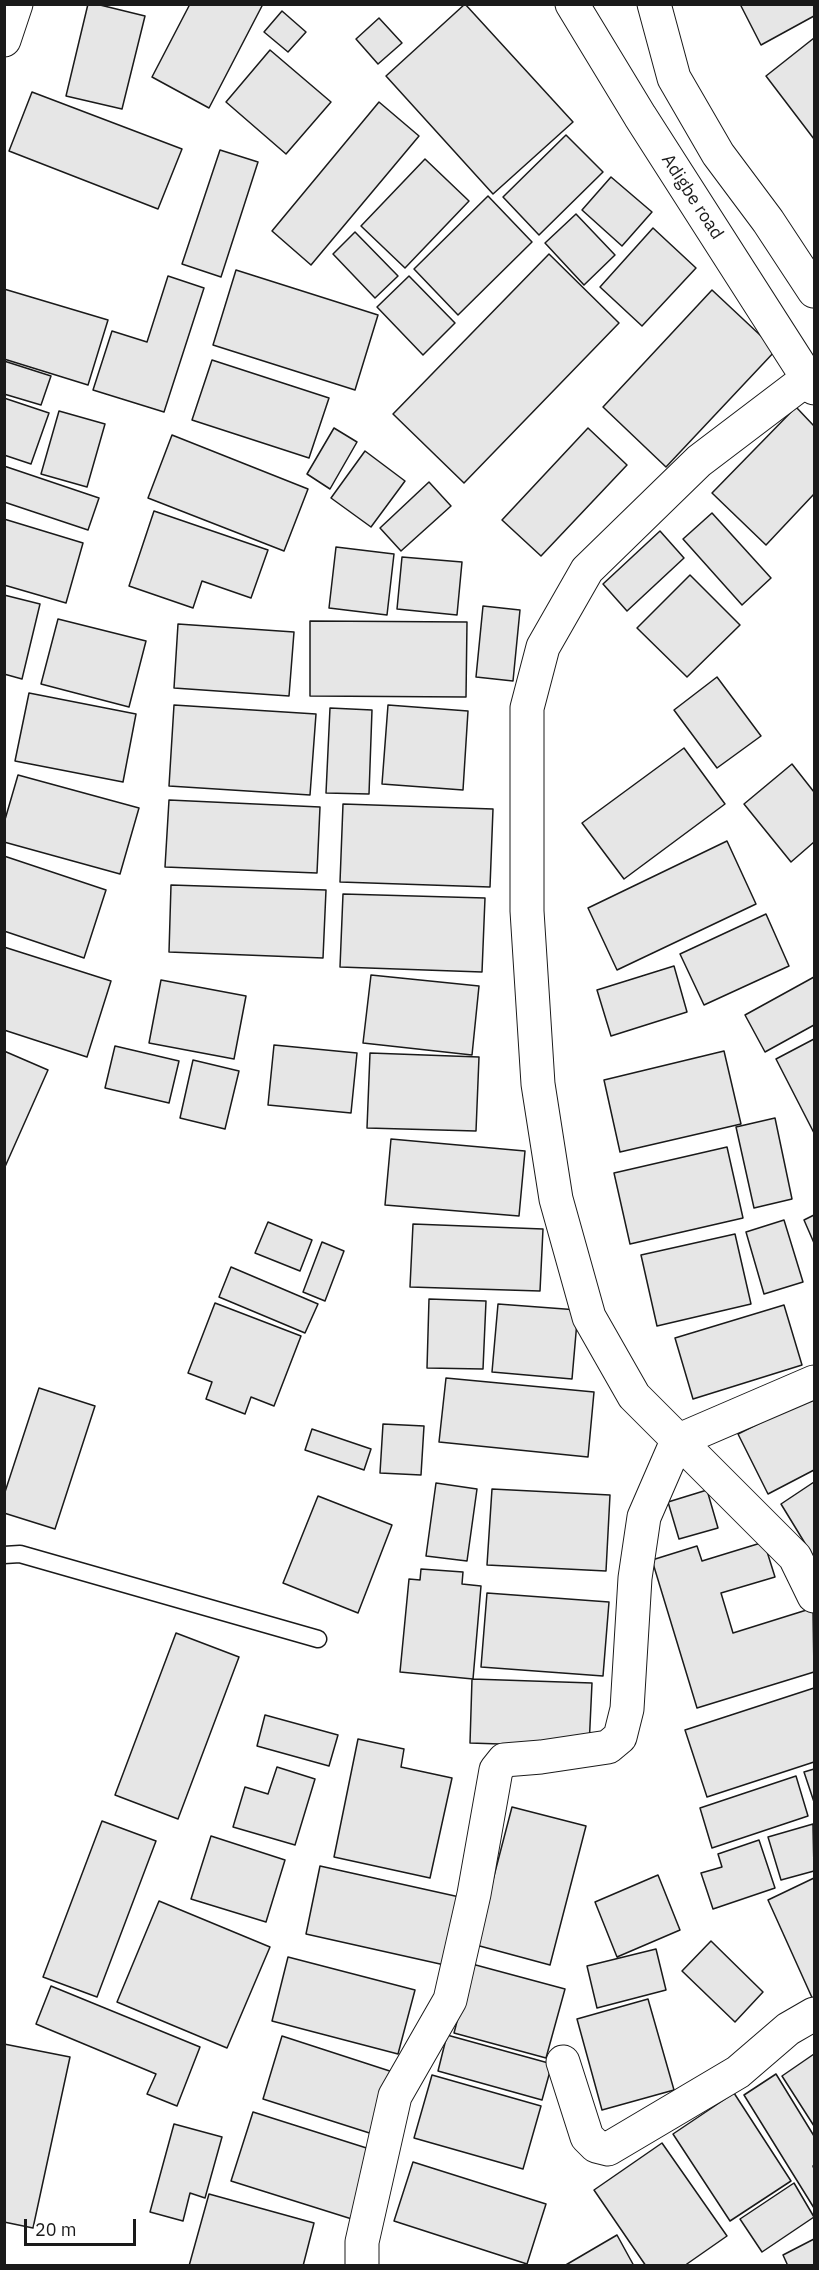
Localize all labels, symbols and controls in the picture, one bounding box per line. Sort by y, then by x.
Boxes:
street label: Adigbe road [656,150,728,244]
scale bar [27,2207,140,2245]
text: 20 m [35,2218,77,2241]

